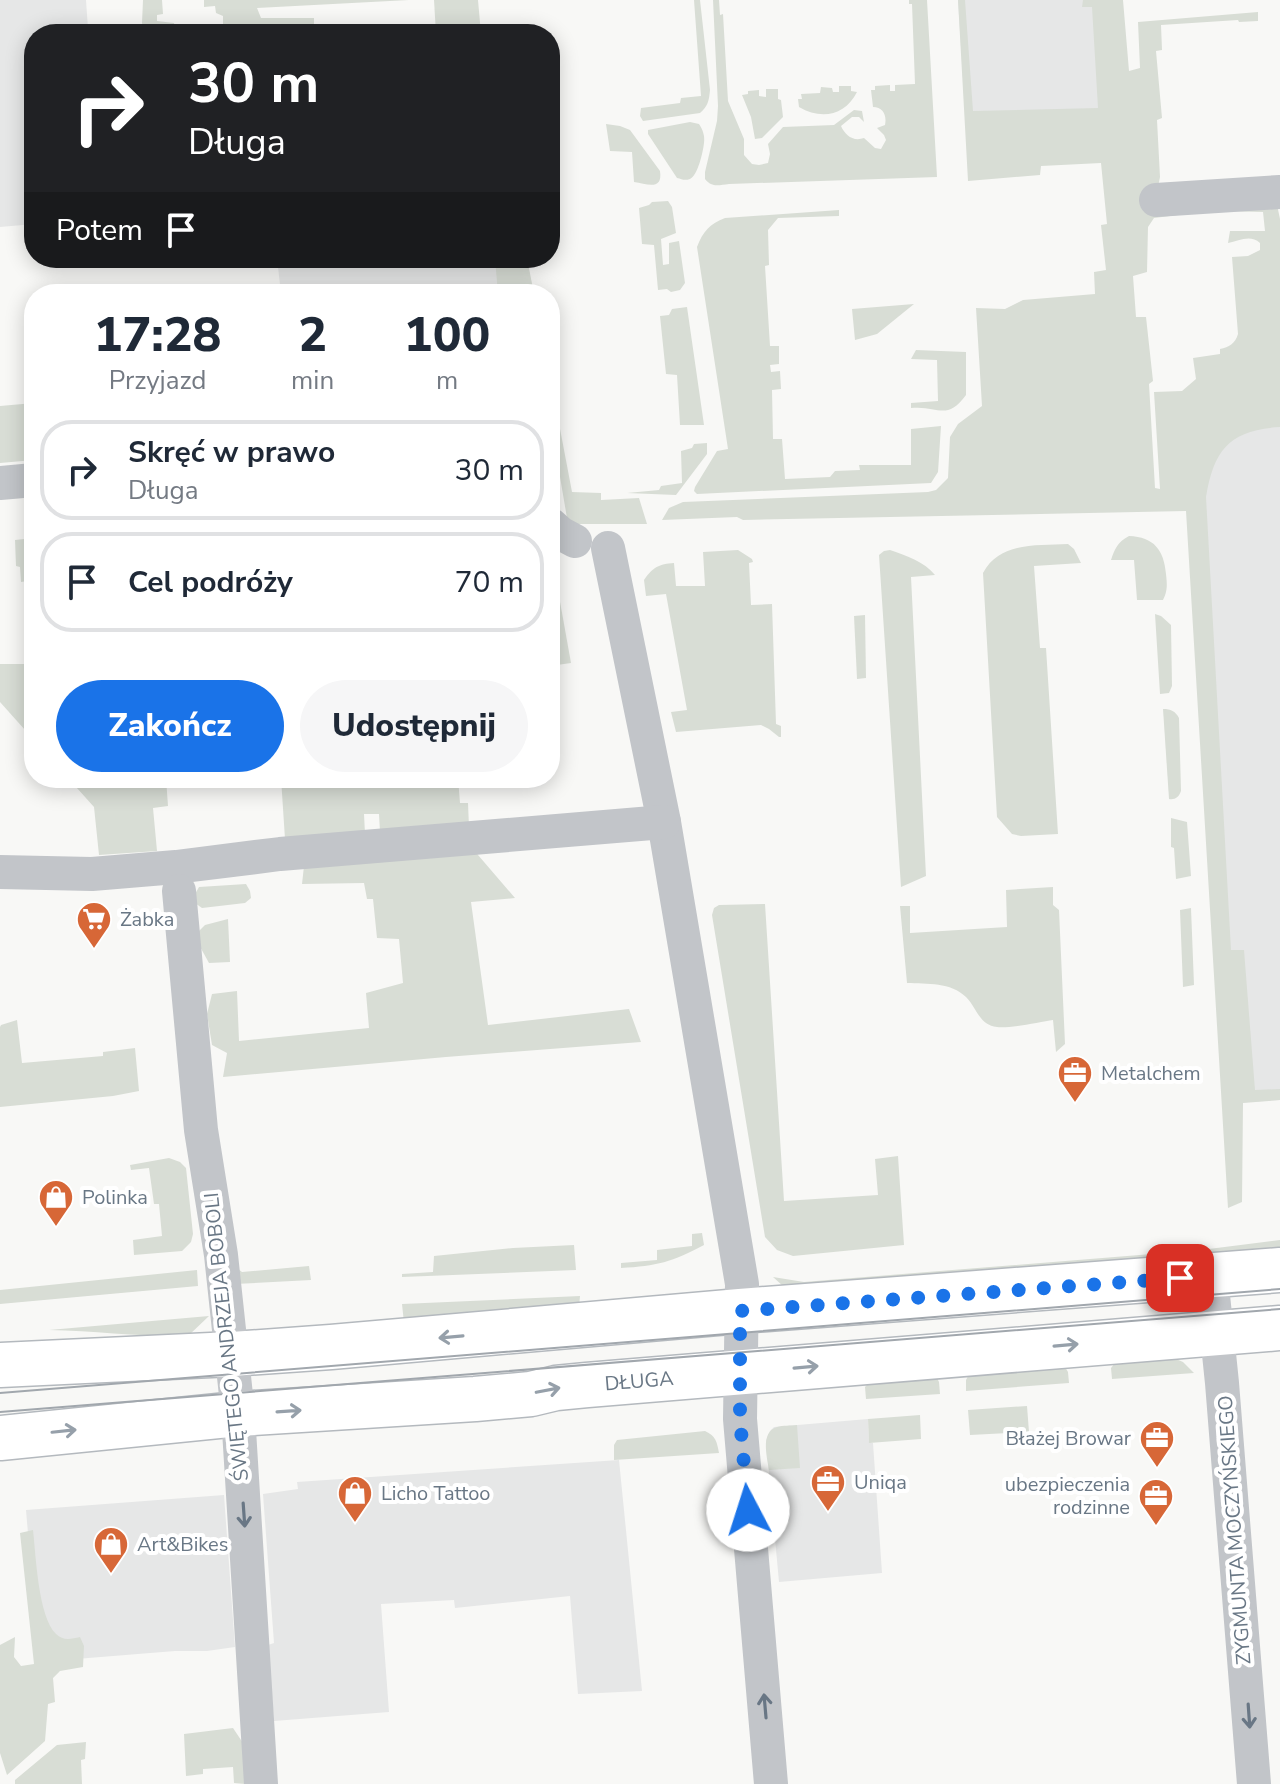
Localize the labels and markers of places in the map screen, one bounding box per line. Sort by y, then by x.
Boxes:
supermarket icon: Żabka [75,900,113,950]
place label: Żabka [120,906,174,933]
office icon: Metalchem [1056,1054,1094,1104]
place label: Metalchem [1101,1060,1201,1087]
shop icon: Polinka [37,1178,75,1228]
place label: Polinka [82,1184,148,1211]
pin [1146,1244,1214,1312]
office icon: Błażej Browar [1138,1419,1176,1469]
place label: Błażej Browar [1005,1425,1131,1452]
office icon: Uniqa [809,1463,847,1513]
place label: Uniqa [854,1469,907,1496]
place label: ubezpieczenia rodzinne [1005,1471,1130,1521]
shop icon: Licho Tattoo [336,1474,374,1524]
office icon: ubezpieczenia rodzinne [1137,1477,1175,1527]
place label: Licho Tattoo [381,1480,490,1507]
shop icon: Art&Bikes [92,1525,130,1575]
place label: Art&Bikes [137,1531,228,1558]

